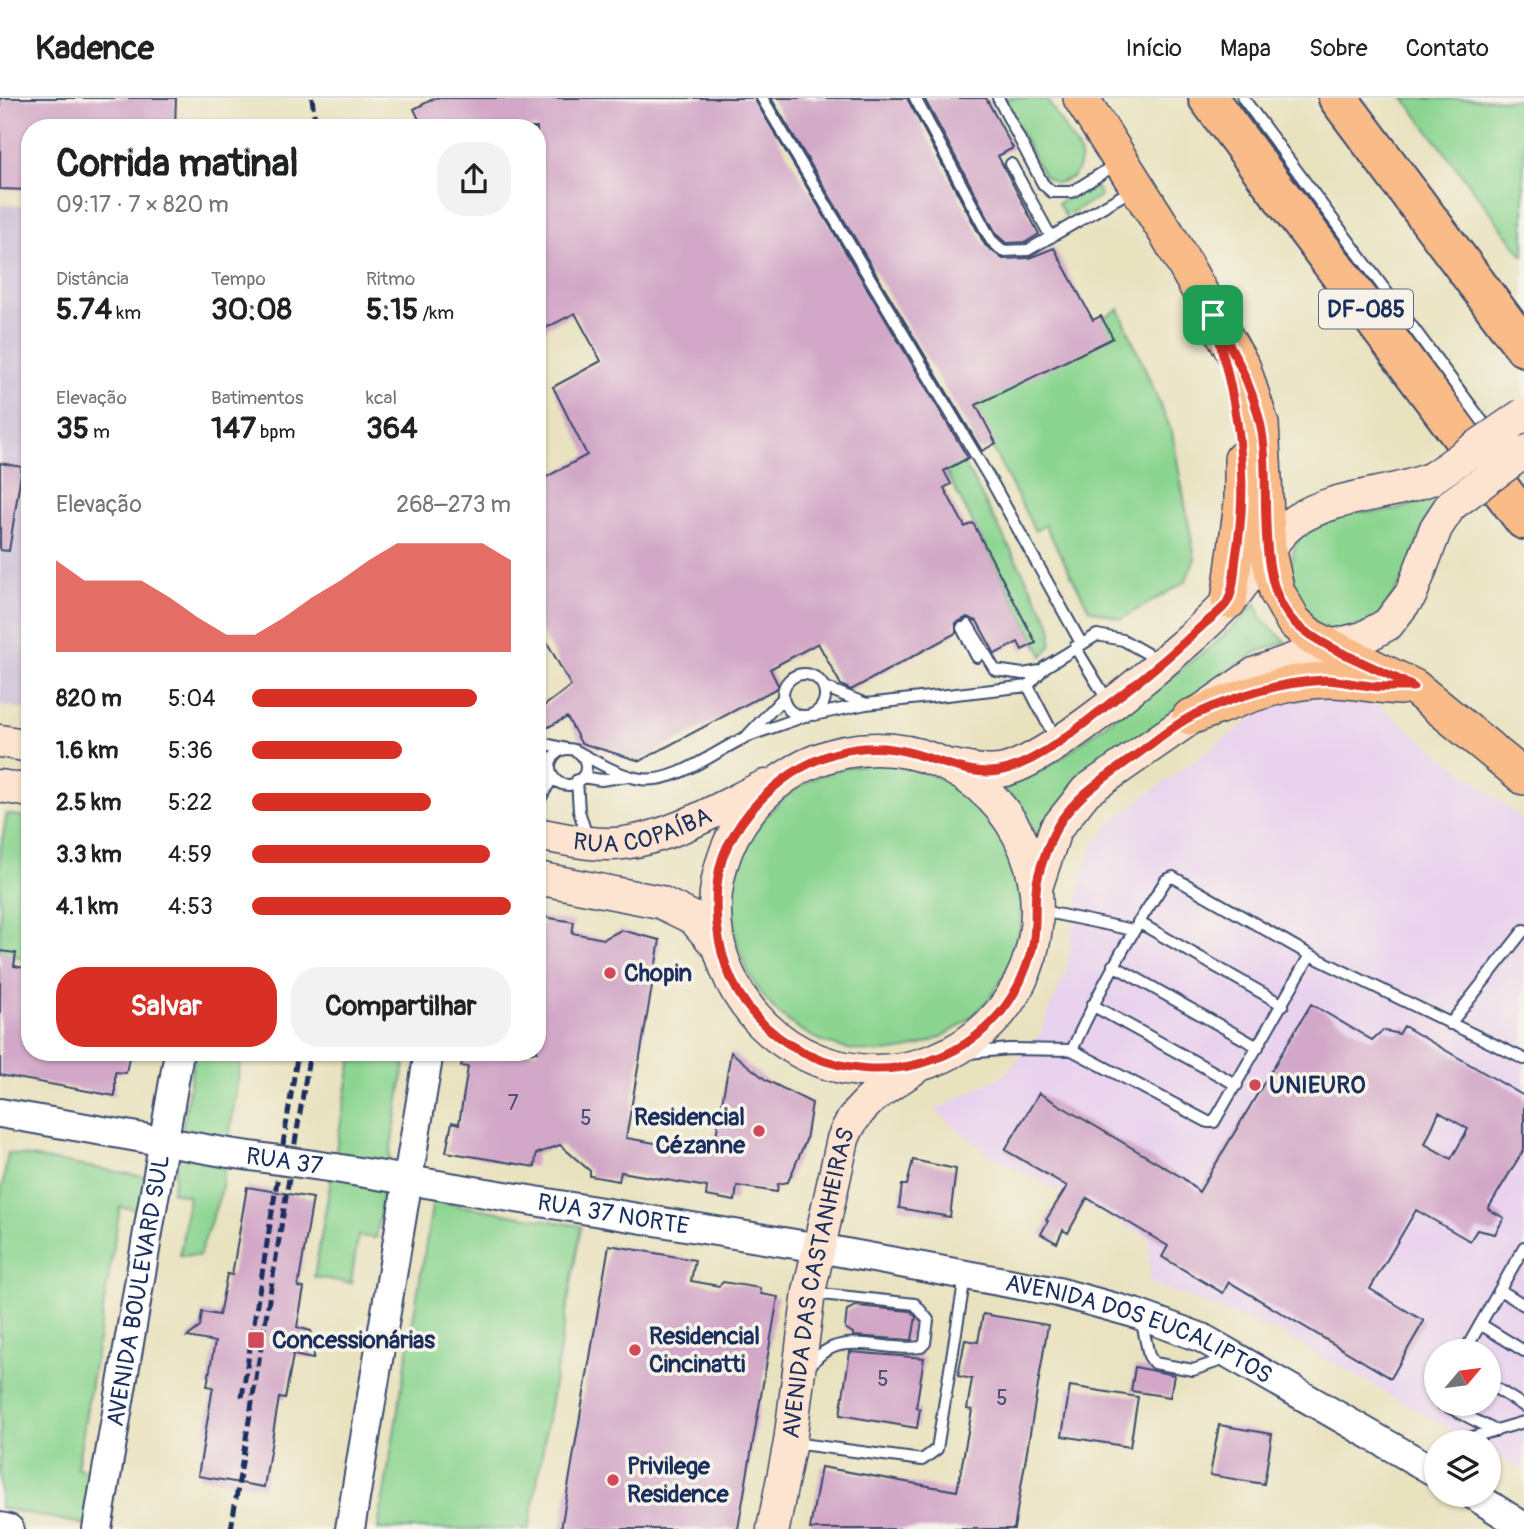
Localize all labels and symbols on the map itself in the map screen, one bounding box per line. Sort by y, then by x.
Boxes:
pin [1183,285,1243,345]
road number: DF-085 [1319,290,1413,328]
street label: RUA COPAÍBA [571,801,716,859]
place label: Chopin [624,959,692,988]
marker: Chopin [602,965,618,981]
place label: UNIEURO [1269,1071,1365,1100]
marker: UNIEURO [1247,1077,1263,1093]
house number: 7 [507,1090,519,1117]
place label: Residencial Cézanne [634,1103,746,1160]
house number: 5 [580,1105,592,1132]
marker: Residencial Cézanne [751,1123,767,1139]
street label: AVENIDA DAS CASTANHEIRAS [777,1123,861,1440]
street label: RUA 37 [244,1142,325,1181]
street label: AVENIDA BOULEVARD SUL [101,1153,176,1429]
street label: RUA 37 NORTE [535,1188,691,1241]
street label: AVENIDA DOS EUCALIPTOS [1003,1269,1277,1390]
place label: Residencial Cincinatti [649,1322,760,1379]
place label: Concessionárias [272,1326,435,1355]
marker: Concessionárias [246,1330,266,1350]
north arrow [1424,1339,1502,1416]
marker: Residencial Cincinatti [627,1342,643,1358]
house number: 5 [877,1366,889,1393]
house number: 5 [996,1385,1008,1412]
place label: Privilege Residence [627,1452,730,1509]
marker: Privilege Residence [605,1472,621,1488]

